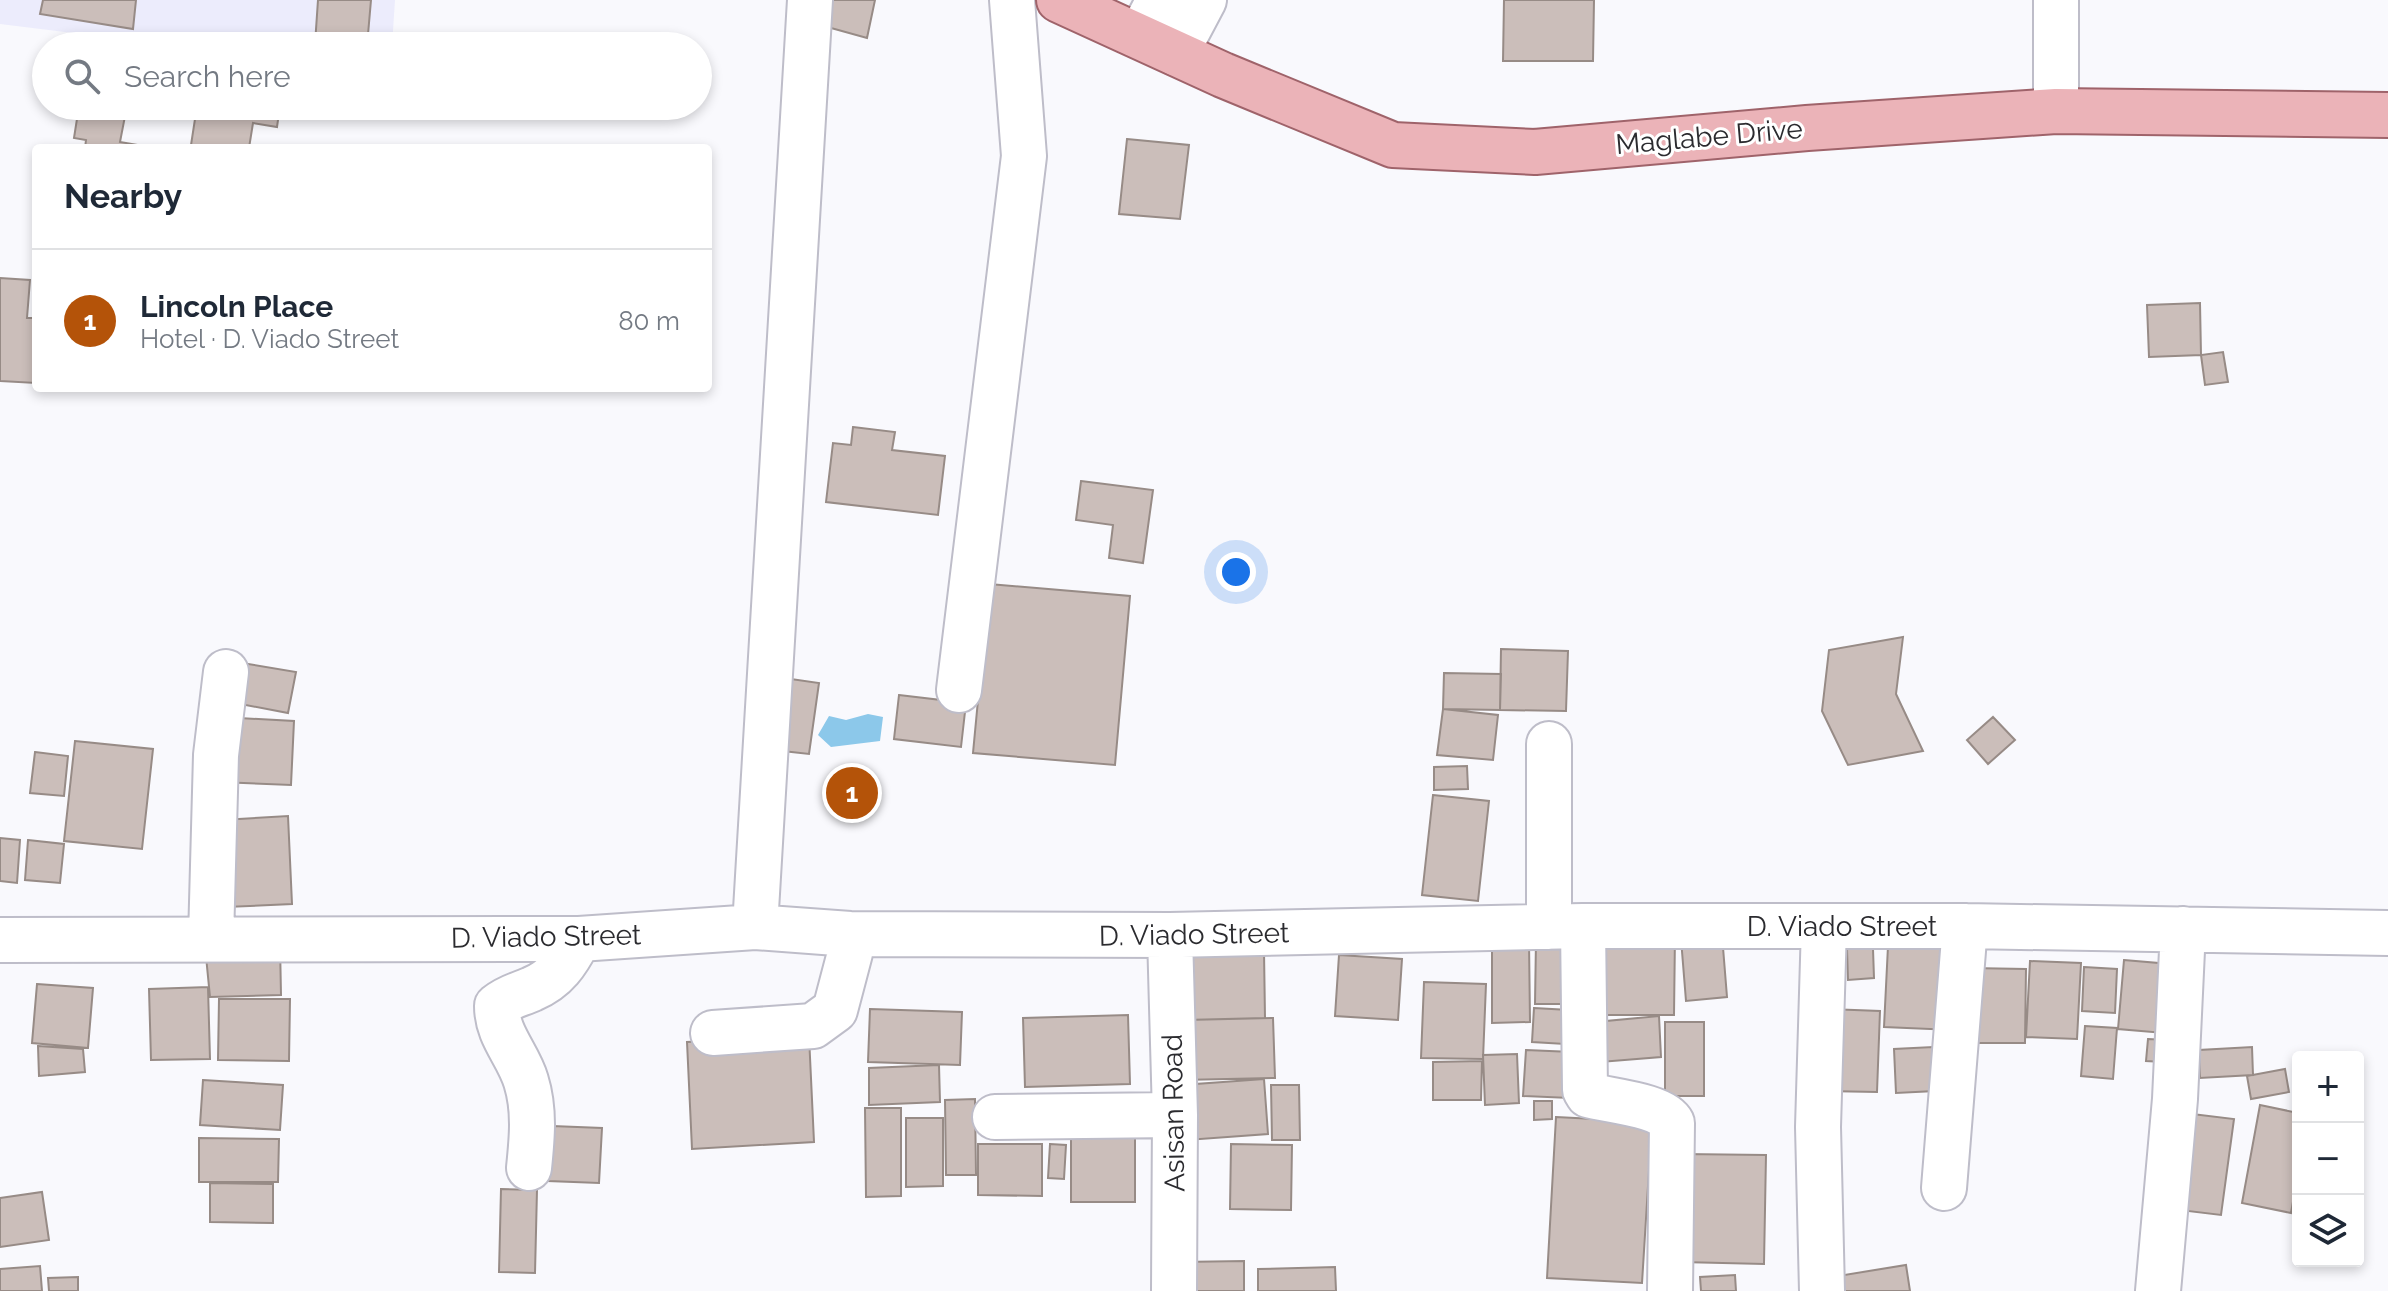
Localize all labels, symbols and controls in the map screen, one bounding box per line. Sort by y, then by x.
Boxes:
search box [32,32,712,120]
icon: search [60,54,104,98]
text: Search here [124,59,291,94]
street label: Maglabe Drive [1614,112,1804,161]
text: Nearby [64,176,182,216]
text: Lincoln Place [140,289,333,324]
text: 1 [84,306,96,336]
text: 80 m [618,306,680,336]
text: Hotel · D. Viado Street [140,324,399,354]
your location [1216,552,1256,592]
pin: 1 [826,763,878,823]
street label: D. Viado Street [1747,910,1938,943]
street label: D. Viado Street [1099,916,1290,953]
street label: D. Viado Street [451,918,642,955]
street label: Asisan Road [1156,1034,1191,1192]
map controls [2292,1051,2364,1267]
button: + [2292,1051,2364,1123]
button: − [2292,1123,2364,1195]
button: layers [2292,1195,2364,1267]

